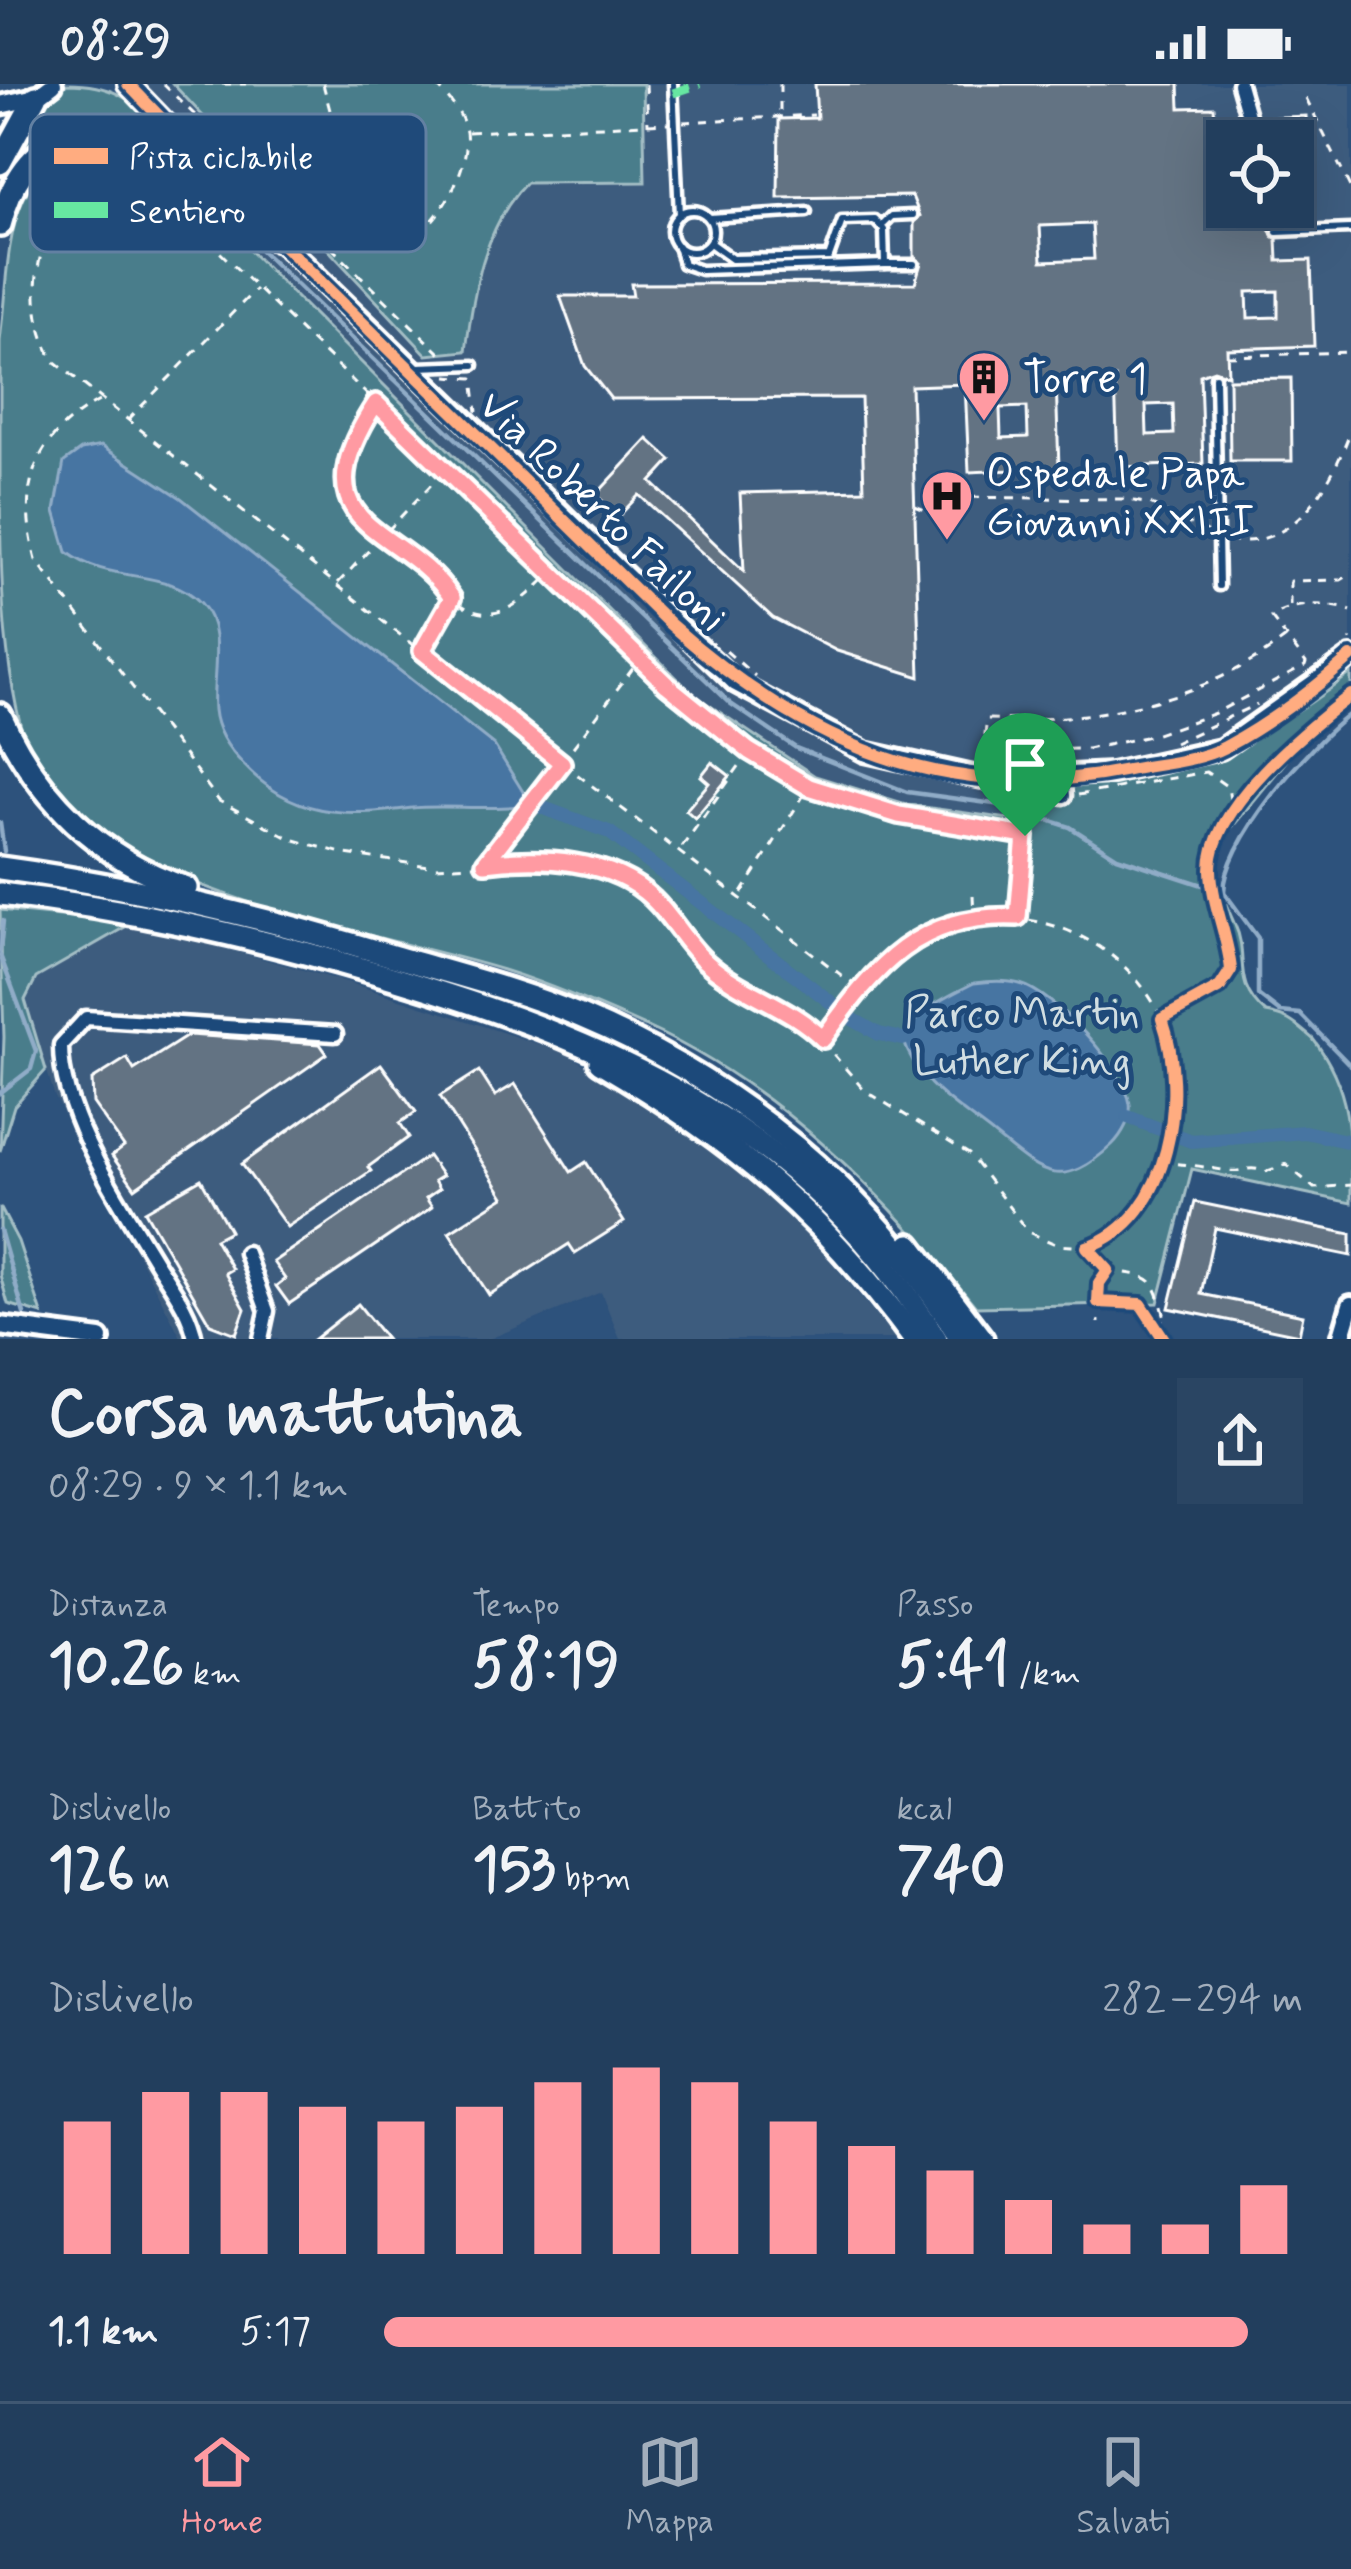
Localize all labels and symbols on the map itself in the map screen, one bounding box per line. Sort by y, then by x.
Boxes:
legend [30,114,426,252]
text: Pista ciclabile [129,137,313,181]
text: Sentiero [129,191,246,235]
building icon: Torre 1 [956,349,1012,423]
place label: Torre 1 [1023,353,1147,408]
street label: Via Roberto Failoni [465,379,738,646]
place label: Ospedale Papa Giovanni XXIII [986,448,1254,551]
hospital icon: Ospedale Papa Giovanni XXIII [919,468,975,542]
pin [974,713,1076,836]
park label: Parco Martin Luther King [904,987,1140,1090]

